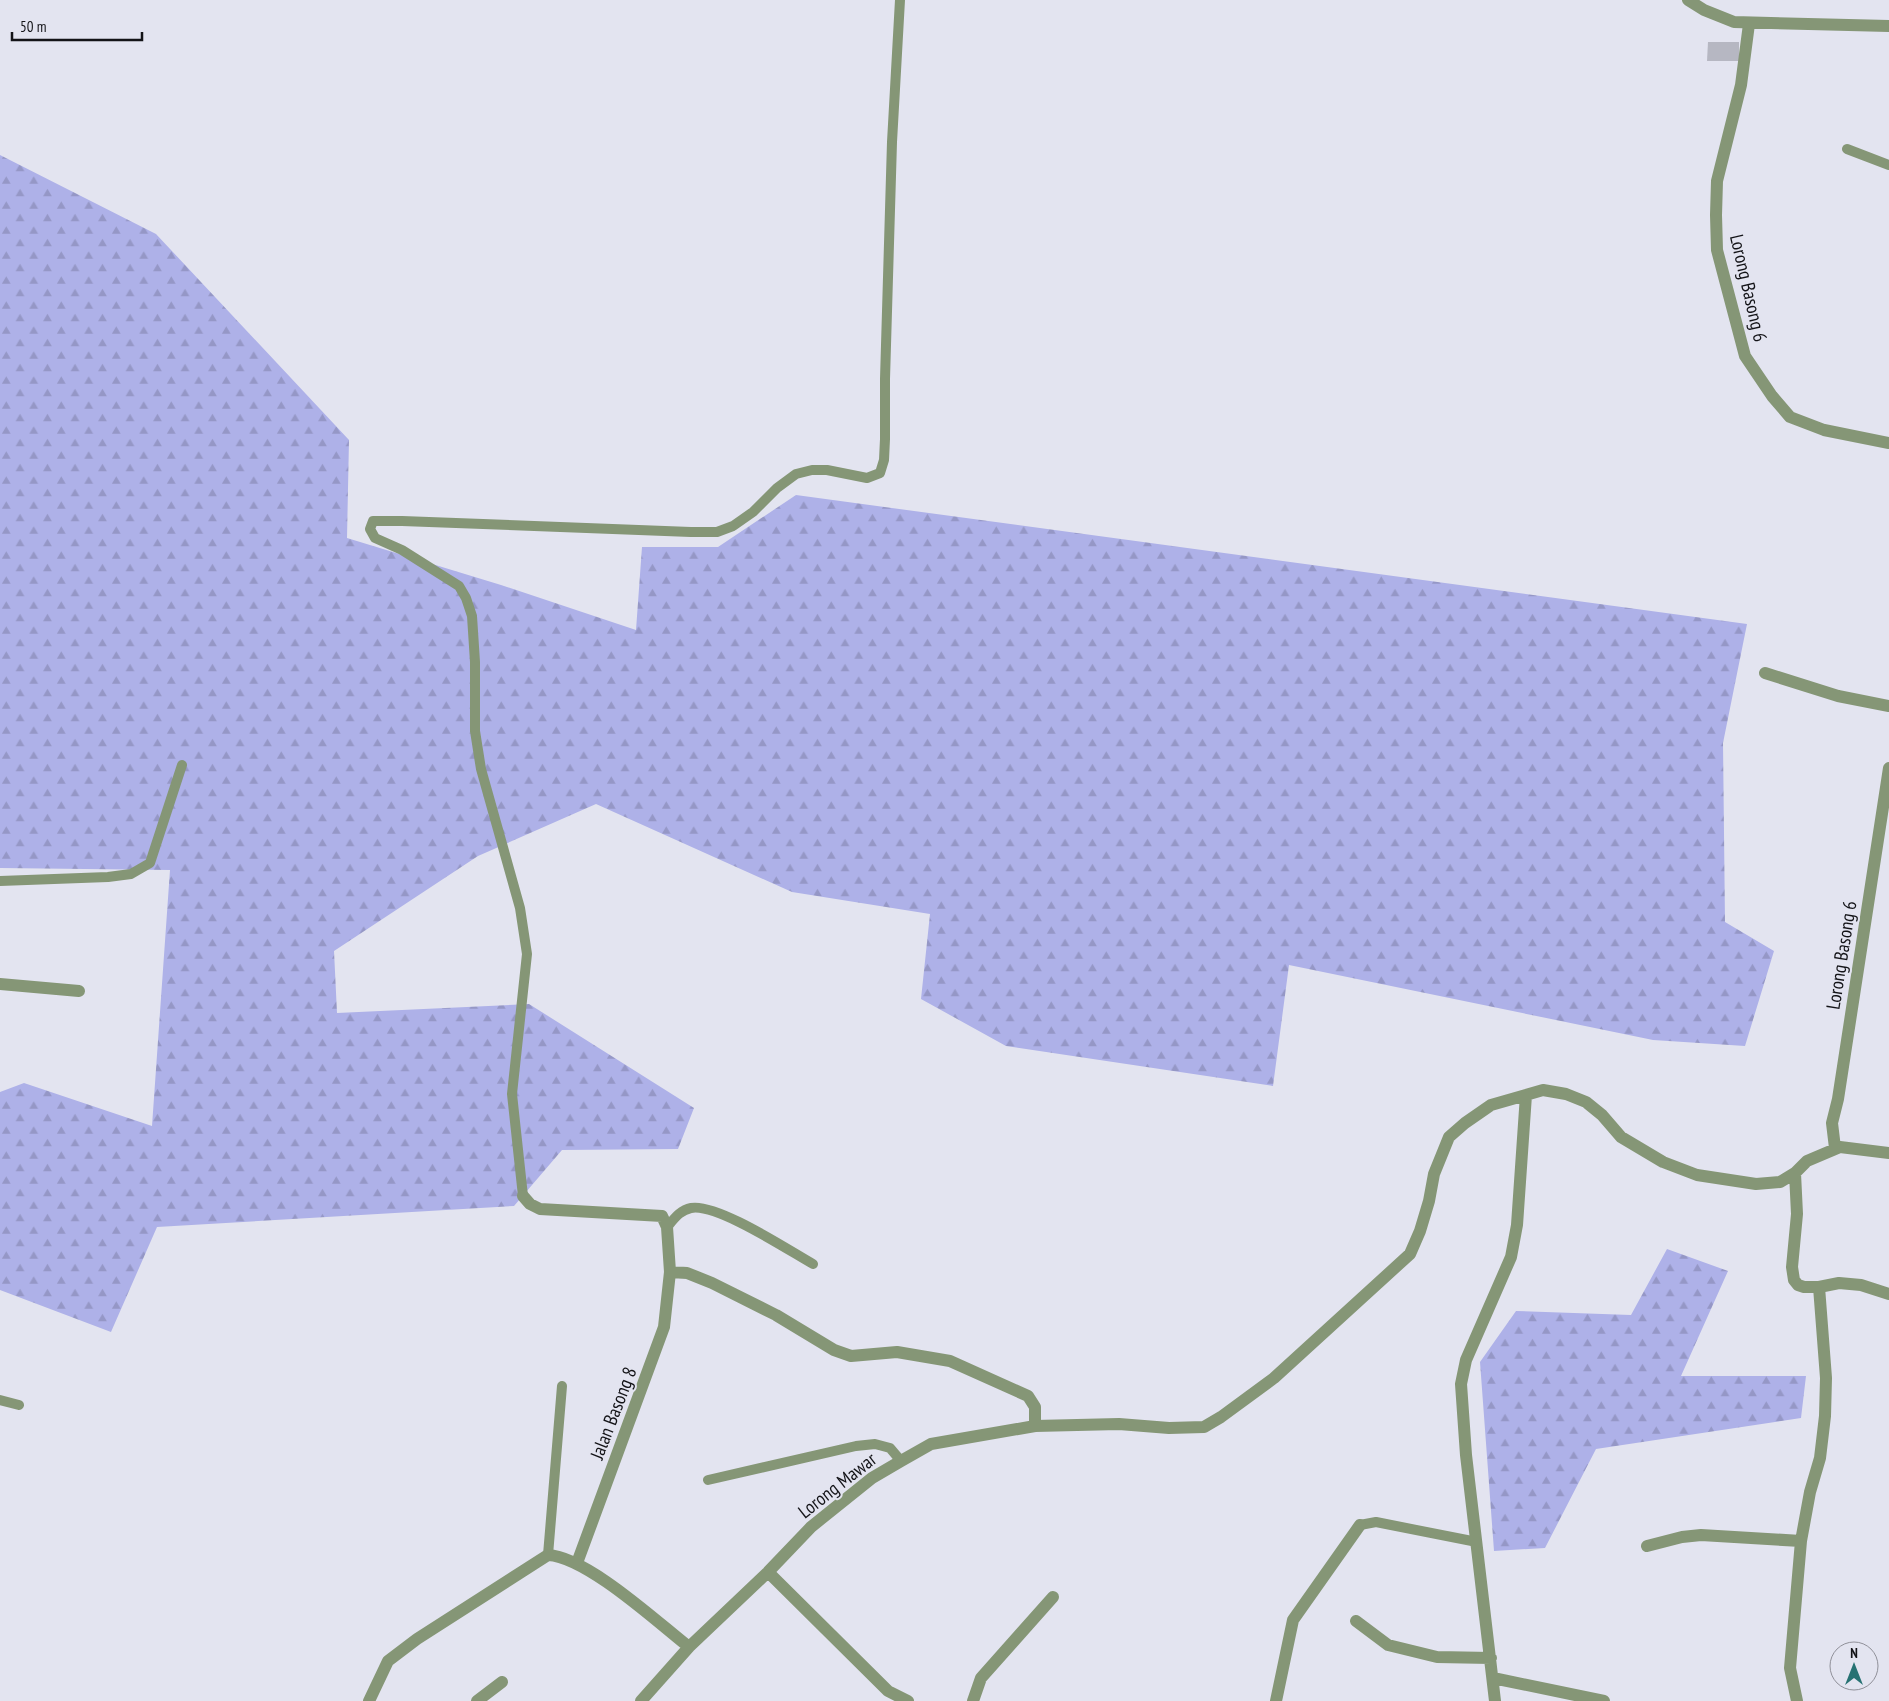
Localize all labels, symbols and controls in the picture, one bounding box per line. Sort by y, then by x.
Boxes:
scale bar [12,10,142,42]
text: 50 m [20,17,46,36]
street label: Lorong Basong 6 [1725,232,1773,344]
street label: Lorong Basong 6 [1821,899,1861,1011]
street label: Jalan Basong 8 [584,1363,642,1463]
street label: Lorong Mawar [793,1446,882,1523]
north arrow [1829,1641,1879,1691]
text: N [1850,1644,1858,1662]

